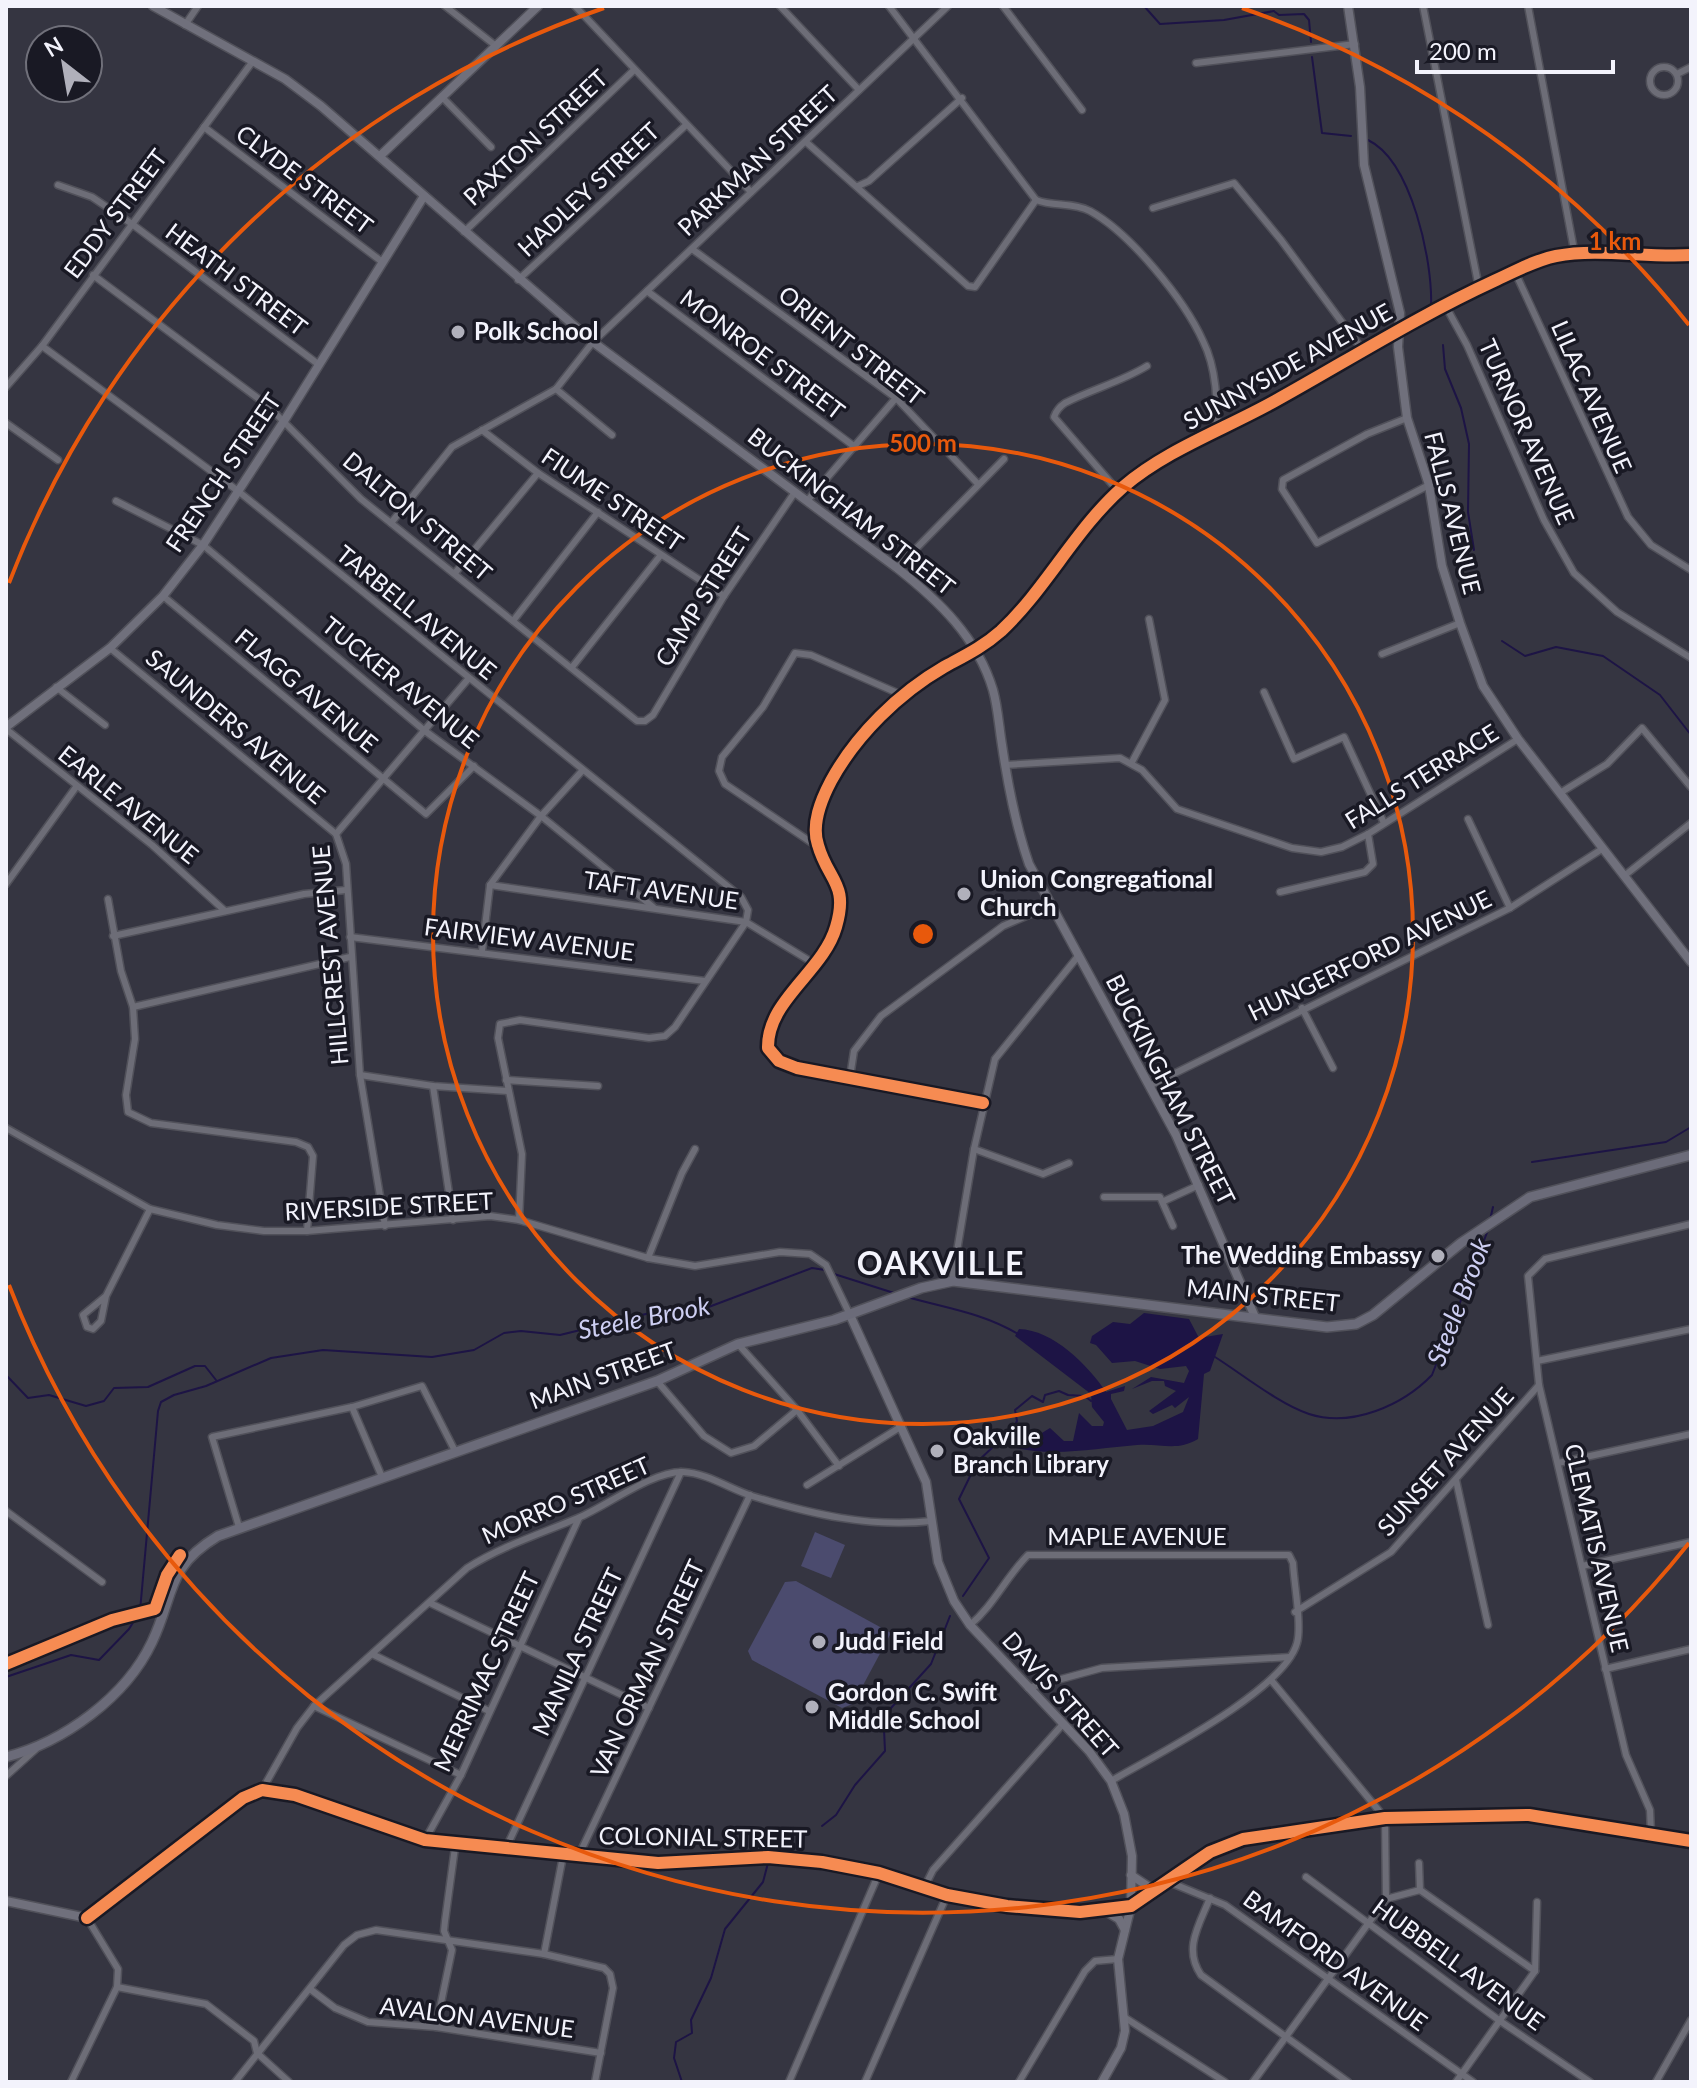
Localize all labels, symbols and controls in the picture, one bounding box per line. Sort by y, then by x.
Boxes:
north arrow [24,24,104,104]
scale bar [1417,24,1613,74]
text: N [39,30,68,62]
text: 200 m [1429,36,1497,65]
street label: PAXTON STREET [457,63,613,211]
street label: PARKMAN STREET [671,79,843,241]
street label: HADLEY STREET [511,116,665,262]
street label: CLYDE STREET [231,118,379,240]
street label: EDDY STREET [57,143,173,283]
street label: HEATH STREET [160,216,313,341]
text: 1 km [1589,226,1641,255]
street label: ORIENT STREET [773,279,931,411]
street label: MONROE STREET [675,283,851,425]
street label: SUNNYSIDE AVENUE [1178,296,1397,435]
place label: Polk School [474,316,598,345]
street label: LILAC AVENUE [1546,316,1639,477]
marker: Polk School [449,323,467,341]
street label: TURNOR AVENUE [1474,334,1581,528]
street label: FRENCH STREET [159,387,287,557]
street label: BUCKINGHAM STREET [743,421,961,601]
text: 500 m [889,428,957,457]
street label: FALLS AVENUE [1419,428,1488,597]
street label: FIUME STREET [537,441,689,557]
street label: DALTON STREET [338,445,498,587]
street label: CAMP STREET [648,521,757,671]
street label: TARBELL AVENUE [331,538,503,685]
street label: TUCKER AVENUE [317,610,485,754]
street label: FLAGG AVENUE [230,622,384,758]
street label: SAUNDERS AVENUE [140,642,331,809]
street label: FALLS TERRACE [1339,717,1503,834]
street label: EARLE AVENUE [53,739,205,869]
street label: HILLCREST AVENUE [305,844,354,1066]
street label: TAFT AVENUE [582,864,740,915]
place label: Union Congregational Church [980,864,1213,921]
street label: HUNGERFORD AVENUE [1243,883,1496,1026]
marker: Union Congregational Church [955,885,973,903]
street label: FAIRVIEW AVENUE [423,911,636,966]
centre of rings [909,920,937,948]
street label: BUCKINGHAM STREET [1101,969,1242,1209]
street label: RIVERSIDE STREET [284,1186,494,1225]
water label: Steele Brook [1419,1233,1497,1370]
place label: The Wedding Embassy [1181,1240,1422,1269]
district label: OAKVILLE [857,1243,1025,1282]
marker: The Wedding Embassy [1429,1247,1447,1265]
street label: MAIN STREET [1185,1272,1341,1317]
water label: Steele Brook [575,1288,713,1346]
street label: MAIN STREET [525,1335,680,1415]
street label: SUNSET AVENUE [1371,1381,1519,1541]
place label: Oakville Branch Library [953,1421,1109,1478]
street label: CLEMATIS AVENUE [1559,1441,1636,1655]
marker: Oakville Branch Library [928,1442,946,1460]
street label: MORRO STREET [477,1450,654,1550]
street label: MAPLE AVENUE [1047,1521,1227,1550]
street label: VAN ORMAN STREET [583,1555,710,1782]
street label: MANILA STREET [525,1563,628,1740]
street label: MERRIMAC STREET [427,1567,545,1776]
street label: DAVIS STREET [997,1625,1125,1763]
place label: Judd Field [835,1626,944,1655]
marker: Judd Field [810,1633,828,1651]
place label: Gordon C. Swift Middle School [828,1677,997,1734]
marker: Gordon C. Swift Middle School [803,1698,821,1716]
street label: COLONIAL STREET [598,1820,808,1853]
street label: BAMFORD AVENUE [1238,1883,1433,2036]
street label: HUBBELL AVENUE [1367,1892,1550,2036]
street label: AVALON AVENUE [378,1990,576,2043]

